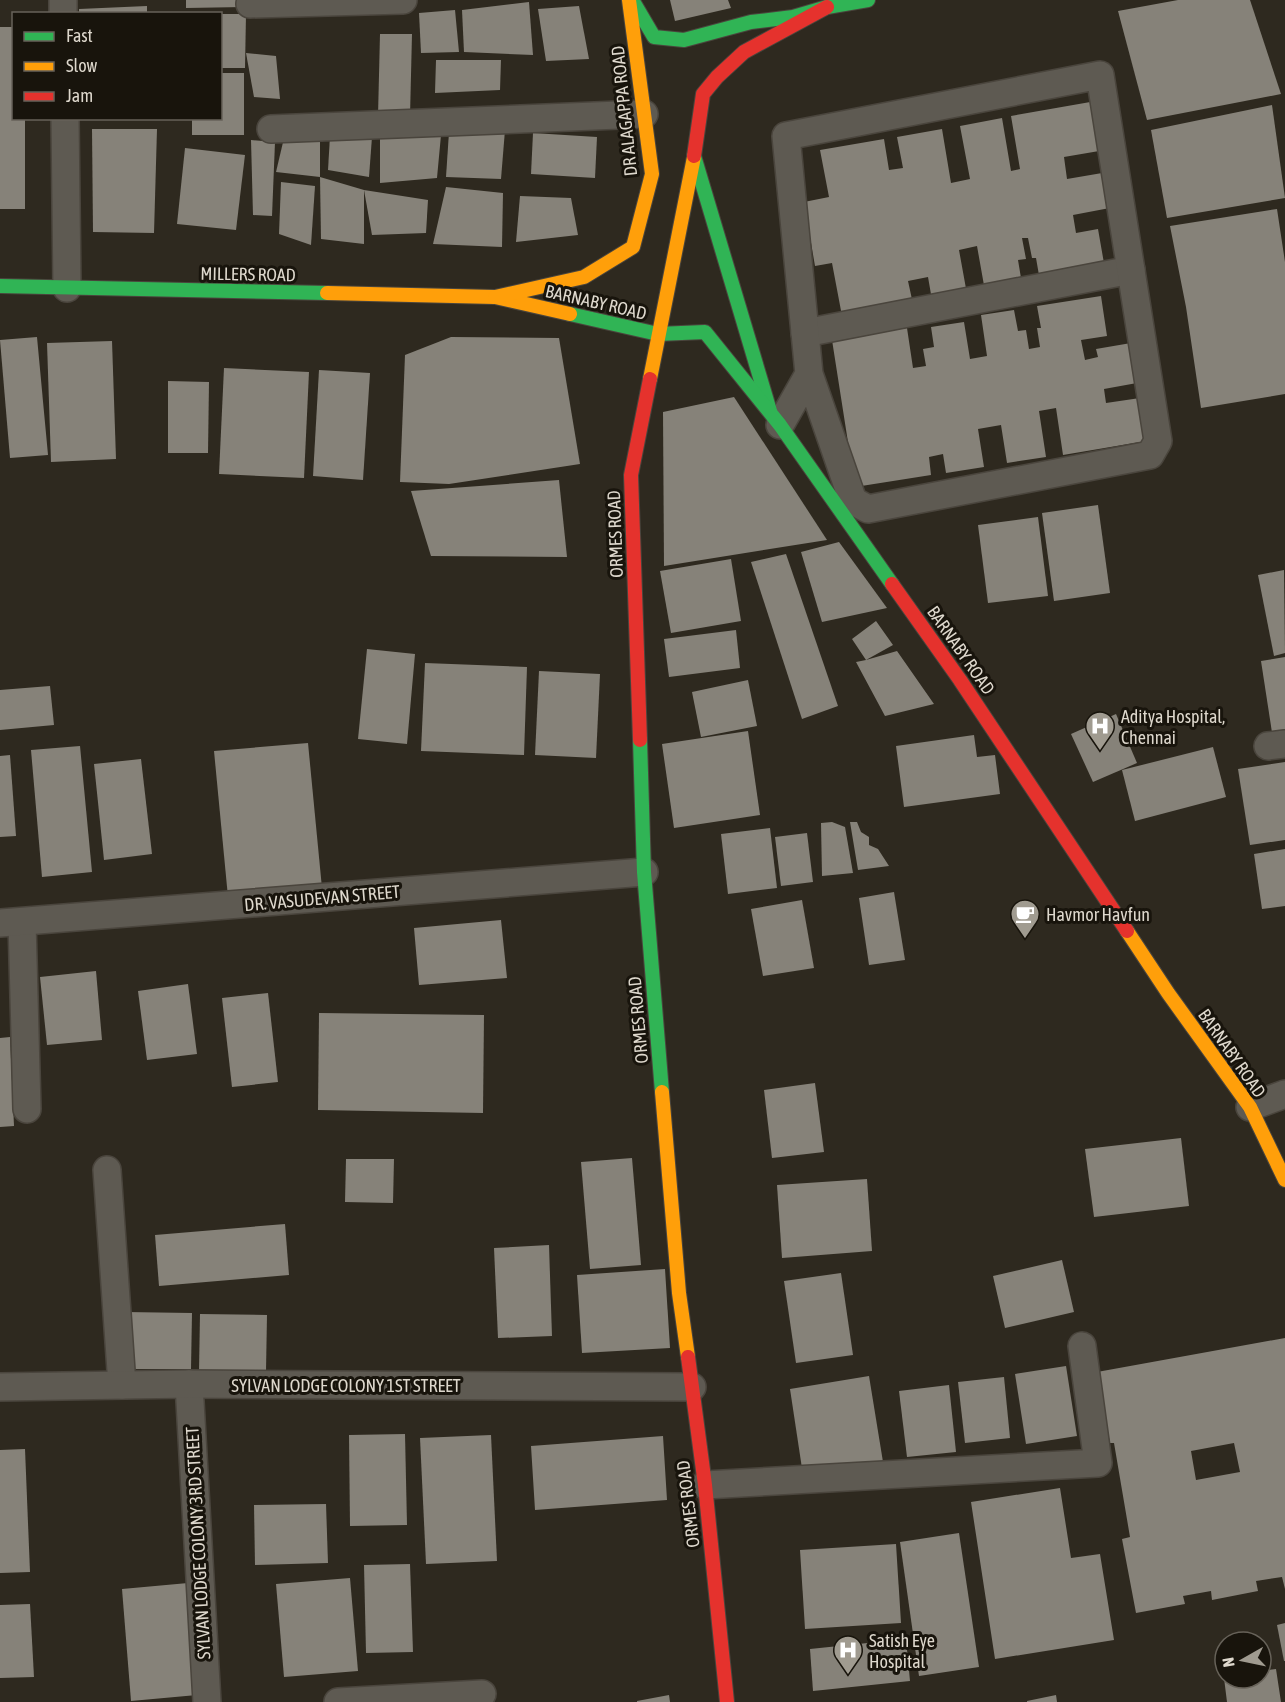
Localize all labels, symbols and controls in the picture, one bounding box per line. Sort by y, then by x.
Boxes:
legend [12,12,222,120]
text: Fast [66,25,93,46]
street label: DR ALAGAPPA ROAD [607,45,641,177]
text: Slow [66,55,97,76]
text: Jam [66,85,93,106]
street label: MILLERS ROAD [200,263,296,285]
street label: BARNABY ROAD [543,280,649,324]
street label: ORMES ROAD [603,490,627,578]
street label: BARNABY ROAD [923,602,999,698]
place label: Aditya Hospital, Chennai [1121,706,1225,748]
hospital icon: Aditya Hospital, Chennai [1084,710,1116,752]
street label: DR. VASUDEVAN STREET [243,881,401,915]
cafe icon: Havmor Havfun [1009,898,1041,940]
place label: Havmor Havfun [1046,904,1150,925]
street label: ORMES ROAD [624,976,652,1064]
street label: BARNABY ROAD [1194,1005,1270,1101]
street label: SYLVAN LODGE COLONY 1ST STREET [231,1375,461,1396]
street label: SYLVAN LODGE COLONY 3RD STREET [181,1426,215,1660]
street label: ORMES ROAD [672,1459,704,1549]
place label: Satish Eye Hospital [869,1630,935,1672]
north arrow [1213,1630,1273,1690]
hospital icon: Satish Eye Hospital [832,1634,864,1676]
text: N [1219,1656,1238,1668]

